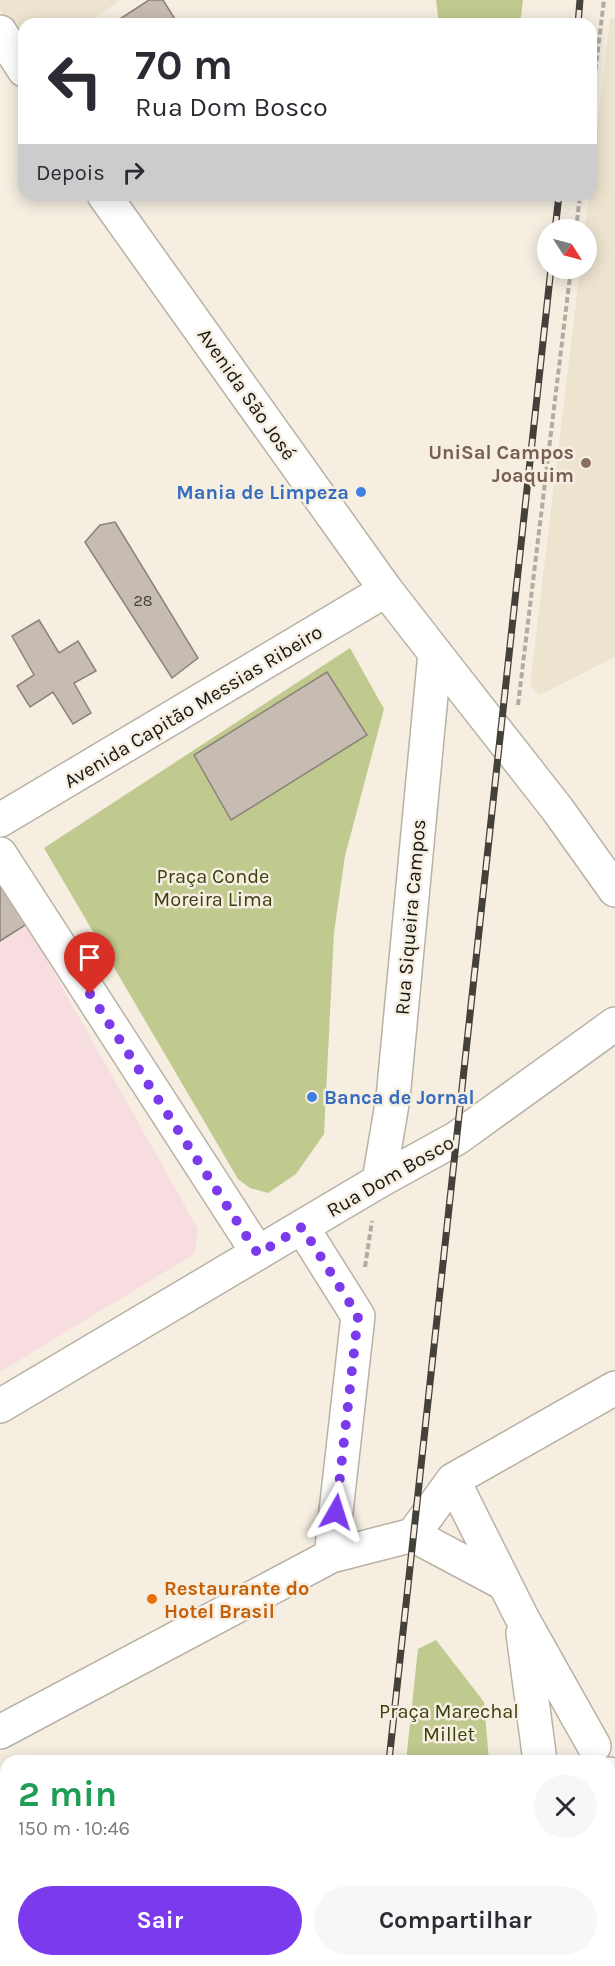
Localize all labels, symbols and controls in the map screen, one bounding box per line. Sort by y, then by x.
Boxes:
text: 70 m [135,40,233,90]
icon: left [36,42,114,120]
text: Rua Dom Bosco [135,91,328,123]
icon: right [117,156,150,189]
text: Depois [36,160,105,186]
north arrow [537,219,597,279]
map controls [537,219,597,279]
street label: Avenida São José [193,324,301,465]
place label: UniSal Campos Joaquim [428,441,574,487]
marker: UniSal Campos Joaquim [579,456,593,470]
place label: Mania de Limpeza [176,481,349,504]
marker: Mania de Limpeza [354,485,368,499]
house number: 28 [133,591,153,610]
street label: Avenida Capitão Messias Ribeiro [60,620,326,793]
street label: Rua Siqueira Campos [390,818,431,1016]
park label: Praça Conde Moreira Lima [153,865,273,911]
pin [64,932,115,994]
icon: arrive [73,941,106,974]
place label: Banca de Jornal [324,1086,475,1109]
marker: Banca de Jornal [305,1090,319,1104]
street label: Rua Dom Bosco [323,1131,458,1222]
position arrow [304,1480,368,1544]
place label: Restaurante do Hotel Brasil [164,1577,309,1623]
marker: Restaurante do Hotel Brasil [145,1592,159,1606]
park label: Praça Marechal Millet [379,1700,519,1746]
text: 2 min [18,1773,117,1815]
button: close [534,1775,597,1838]
text: 150 m · 10:46 [18,1817,130,1840]
button: Sair [18,1886,302,1955]
button: Compartilhar [314,1886,597,1955]

